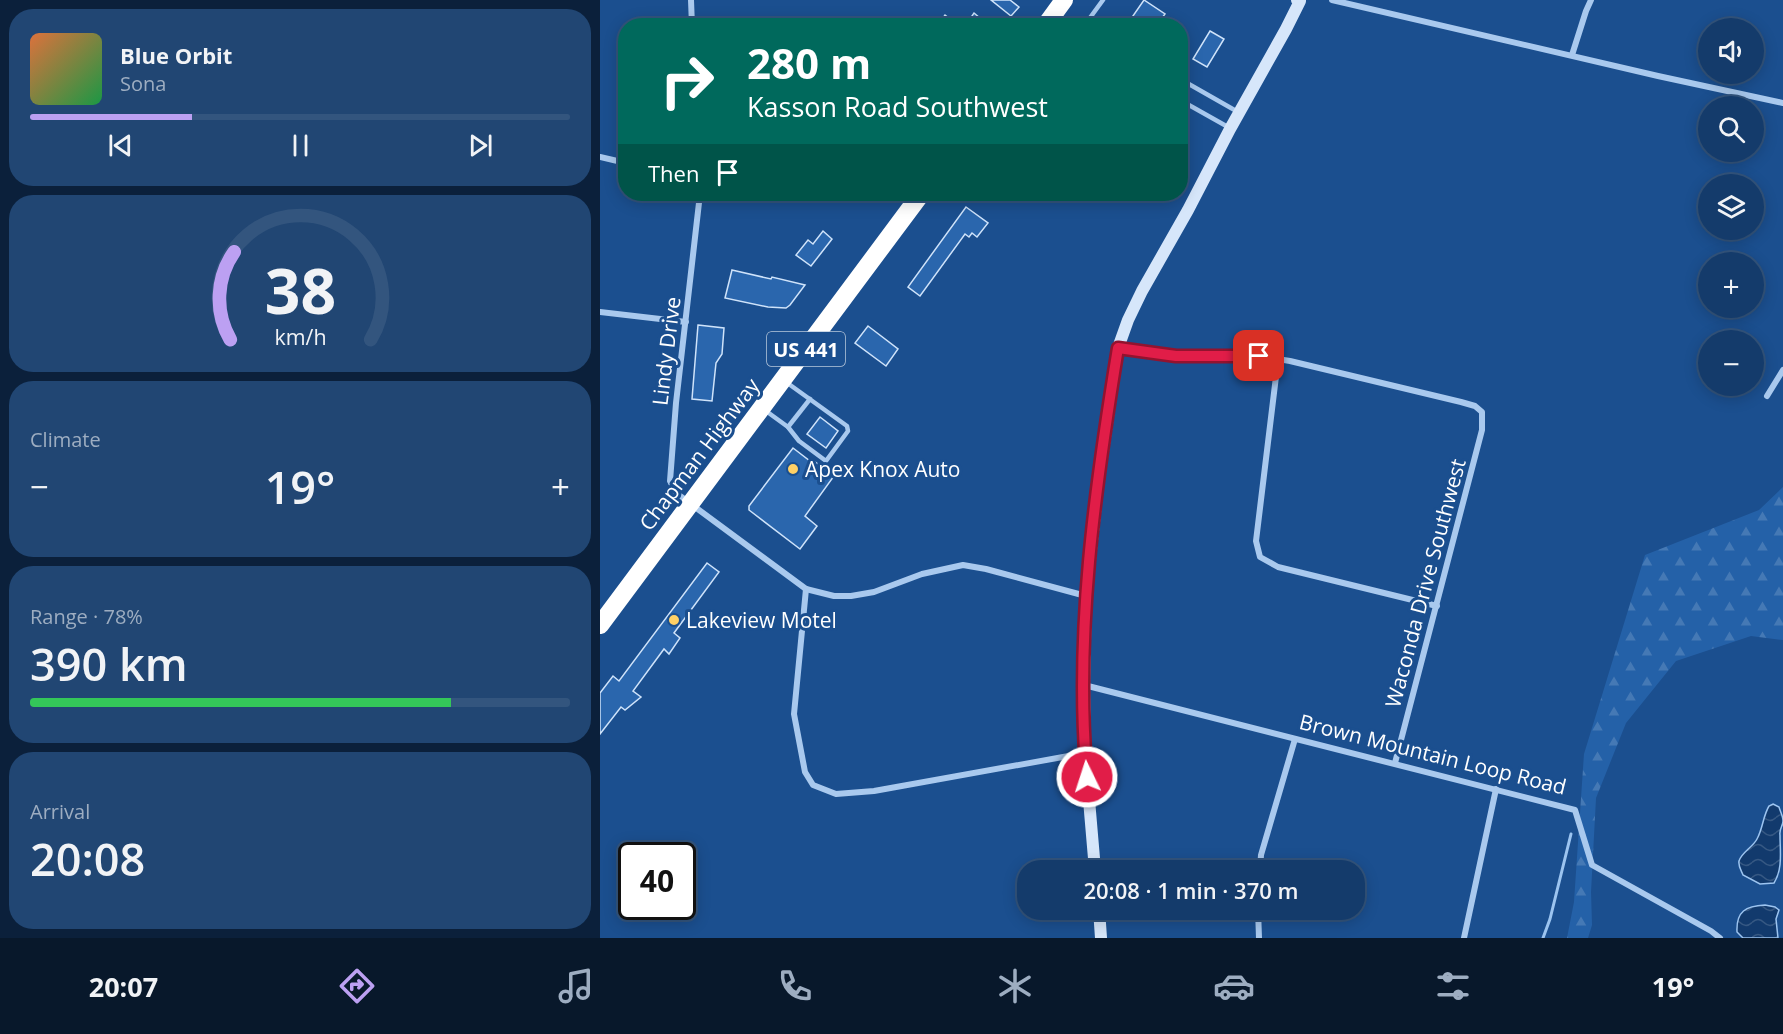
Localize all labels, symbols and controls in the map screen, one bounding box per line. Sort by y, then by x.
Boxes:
map controls [1698,18,1764,396]
button: sound [1698,18,1764,84]
text: 280 m [747,34,871,91]
text: Blue Orbit [120,40,232,70]
icon: right [648,42,726,120]
text: Sona [120,70,166,97]
text: Kasson Road Southwest [747,88,1048,125]
button: search [1698,96,1764,162]
icon: previous [104,129,137,162]
icon: pause [284,129,317,162]
icon: next [464,129,497,162]
icon: arrive [711,156,744,189]
text: Then [648,158,699,188]
button: layers [1698,174,1764,240]
text: 38 [264,247,336,332]
button: + [1698,252,1764,318]
street label: Lindy Drive [645,295,687,407]
text: km/h [274,323,326,352]
pin [1233,330,1284,381]
button: − [1698,330,1764,396]
road number: US 441 [767,332,845,366]
icon: arrive [1242,339,1275,372]
street label: Chapman Highway [633,372,766,536]
text: Climate [30,426,101,453]
place label: Apex Knox Auto [805,455,960,483]
text: 19° [265,456,335,517]
street label: Waconda Drive Southwest [1378,456,1472,710]
marker: Apex Knox Auto [786,462,800,476]
text: − [30,464,49,509]
text: + [551,464,570,509]
text: Range · 78% [30,603,143,630]
place label: Lakeview Motel [686,606,837,634]
marker: Lakeview Motel [667,613,681,627]
text: 390 km [30,633,188,694]
street label: Brown Mountain Loop Road [1297,707,1569,801]
position arrow [1055,745,1119,809]
text: Arrival [30,798,90,825]
text: 20:08 [30,828,145,889]
speed limit sign: 40 [618,842,696,920]
text: 20:08 · 1 min · 370 m [1083,875,1299,905]
icon: directions [336,965,378,1007]
icon: music [555,965,597,1007]
icon: phone [774,965,816,1007]
icon: climate [994,965,1036,1007]
icon: car [1213,965,1255,1007]
icon: filters [1432,965,1474,1007]
text: 20:07 [89,968,158,1005]
text: 19° [1652,968,1694,1005]

